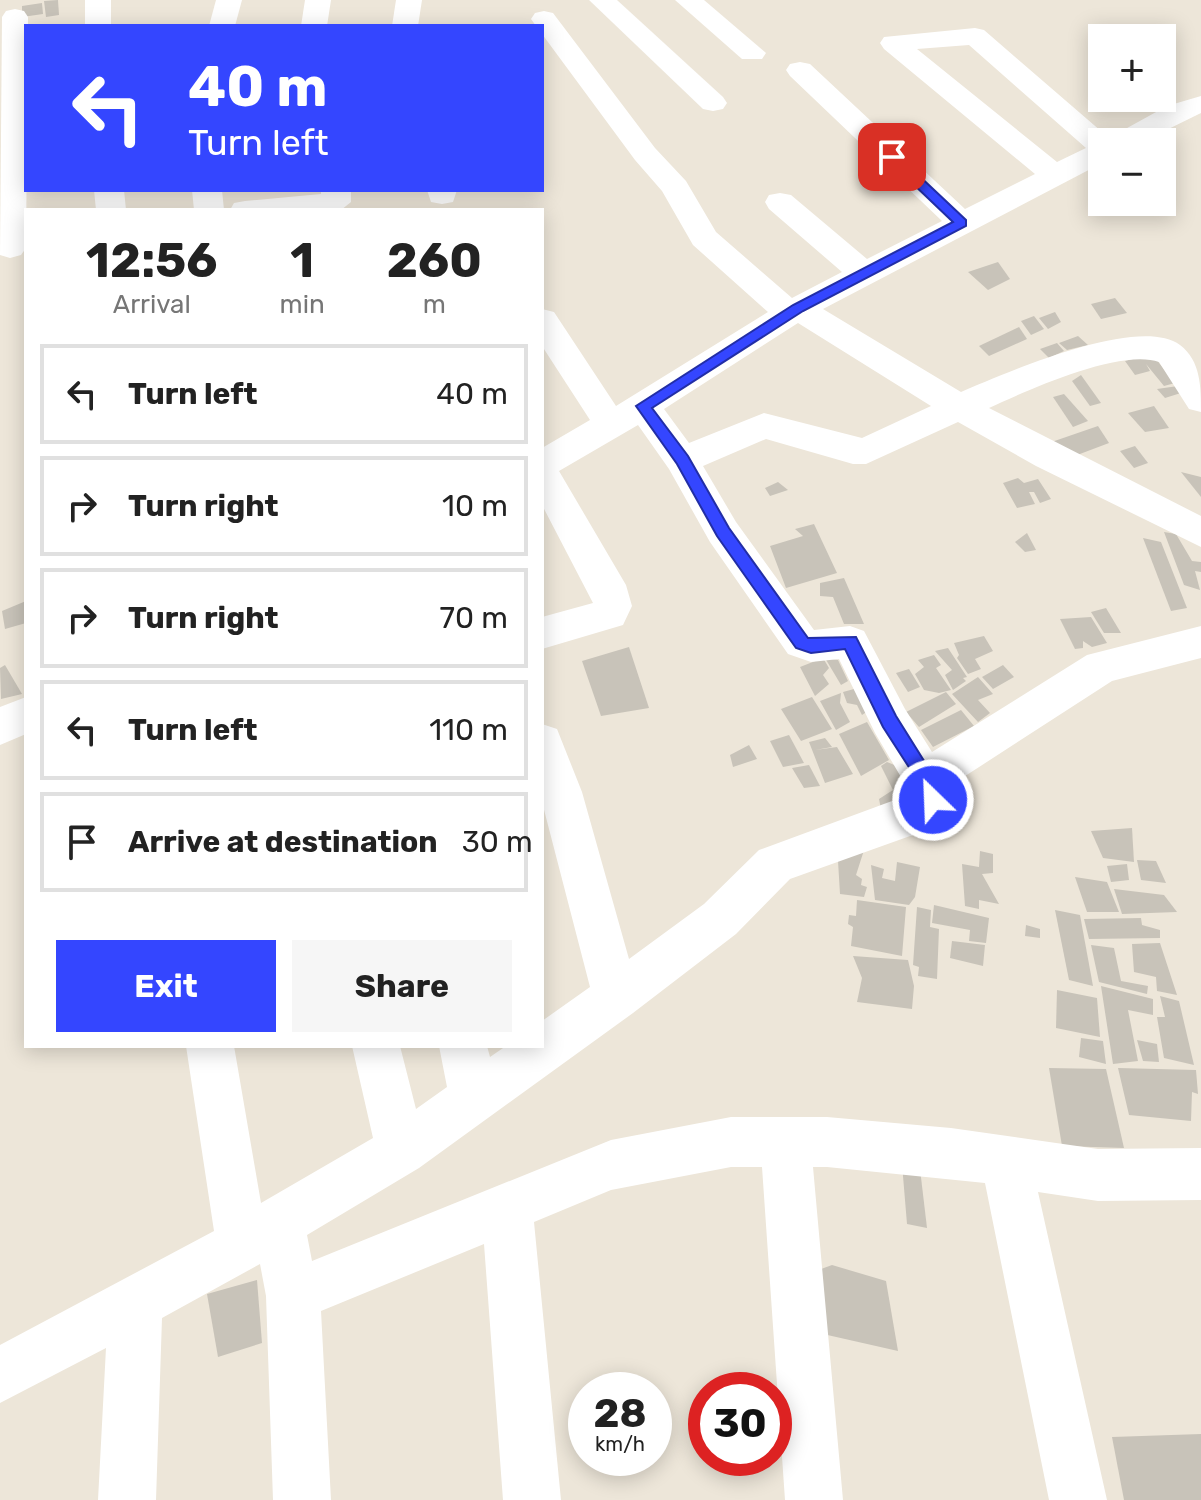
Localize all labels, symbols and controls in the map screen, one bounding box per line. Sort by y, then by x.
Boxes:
map controls [1088,24,1176,216]
button: + [1088,24,1176,112]
text: 40 m [188,54,328,120]
icon: left [56,56,160,160]
text: Turn left [188,121,329,164]
pin [858,123,926,191]
button: − [1088,128,1176,216]
icon: arrive [870,135,914,179]
text: 12:56 [86,232,217,289]
text: 1 [290,232,314,289]
text: 260 [387,232,482,289]
text: Arrival [113,289,191,320]
text: min [280,289,325,320]
text: m [423,289,446,320]
icon: left [60,372,104,416]
text: Turn left [128,376,258,412]
text: 40 m [436,376,508,412]
icon: right [60,484,104,528]
text: Turn right [128,488,279,524]
text: 10 m [442,488,508,524]
icon: right [60,596,104,640]
text: Turn right [128,600,279,636]
text: 70 m [440,600,508,636]
icon: left [60,708,104,752]
text: Turn left [128,712,258,748]
text: 110 m [429,712,508,748]
position arrow [891,758,975,842]
icon: arrive [60,820,104,864]
text: Arrive at destination [128,824,438,860]
text: 30 m [462,824,533,860]
button: Exit [56,940,276,1032]
button: Share [292,940,512,1032]
speed limit sign: 30 [688,1372,792,1476]
text: 28 [593,1390,647,1437]
text: km/h [595,1432,645,1456]

